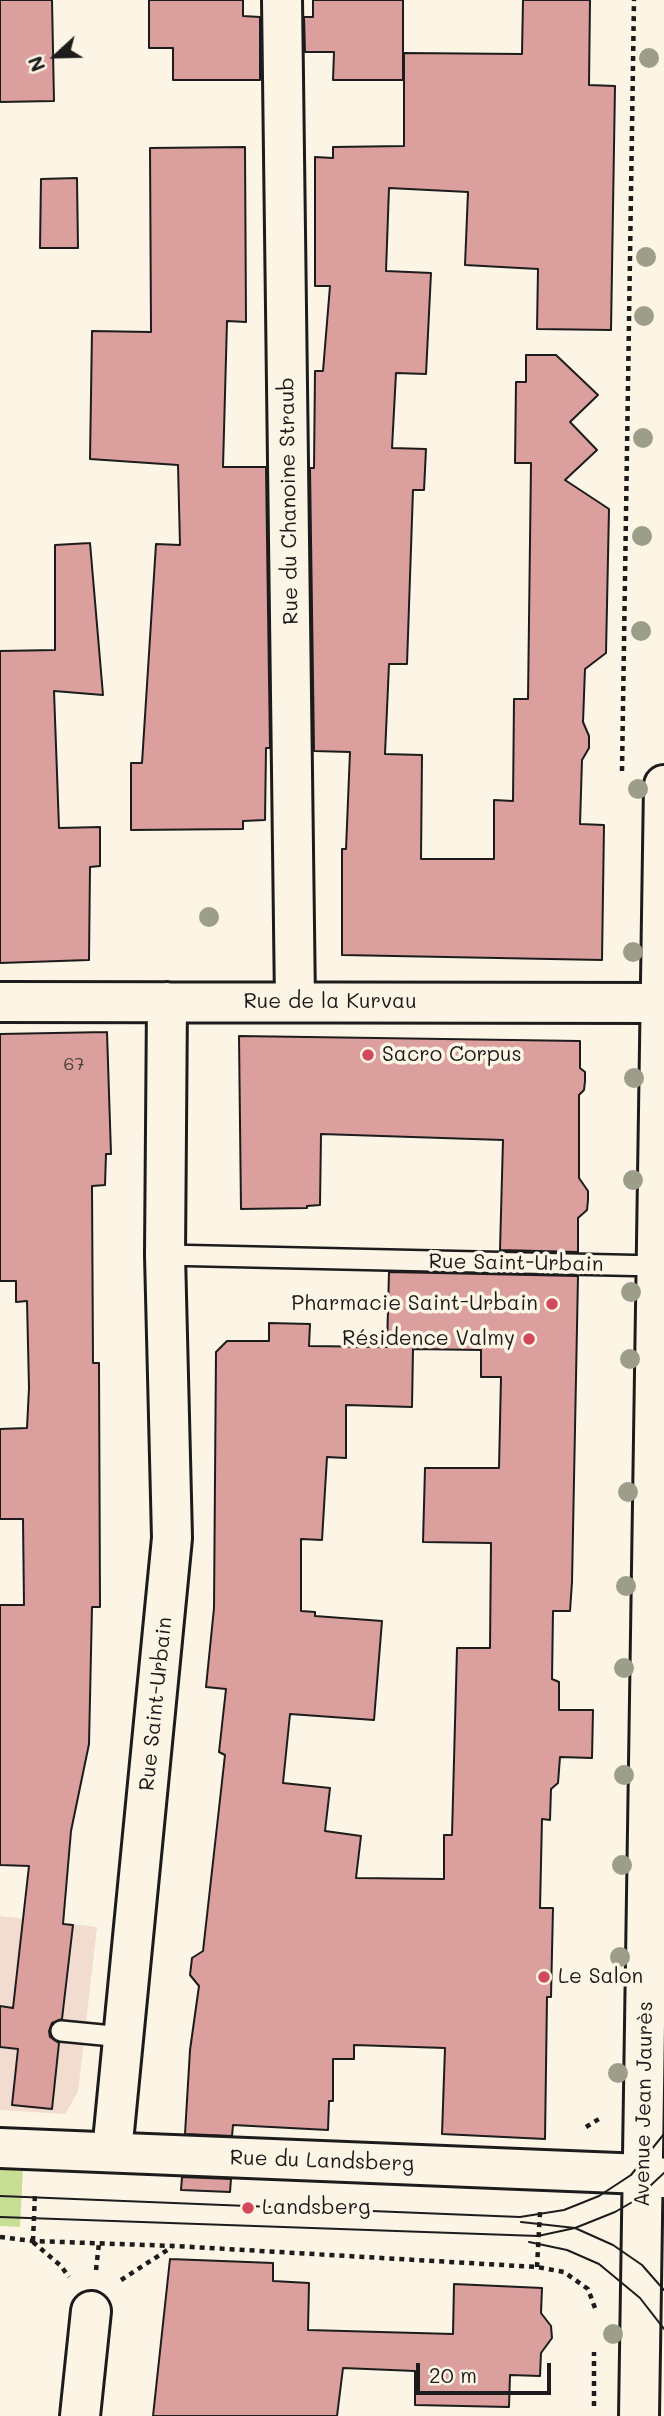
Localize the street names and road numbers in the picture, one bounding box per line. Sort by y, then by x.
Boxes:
street label: Rue du Chanoine Straub [274,377,304,625]
street label: Rue de la Kurvau [243,989,417,1015]
street label: Rue Saint-Urbain [428,1249,604,1277]
street label: Rue Saint-Urbain [134,1616,178,1792]
street label: Avenue Jean Jaurès [630,2001,658,2207]
street label: Rue du Landsberg [229,2145,415,2177]

